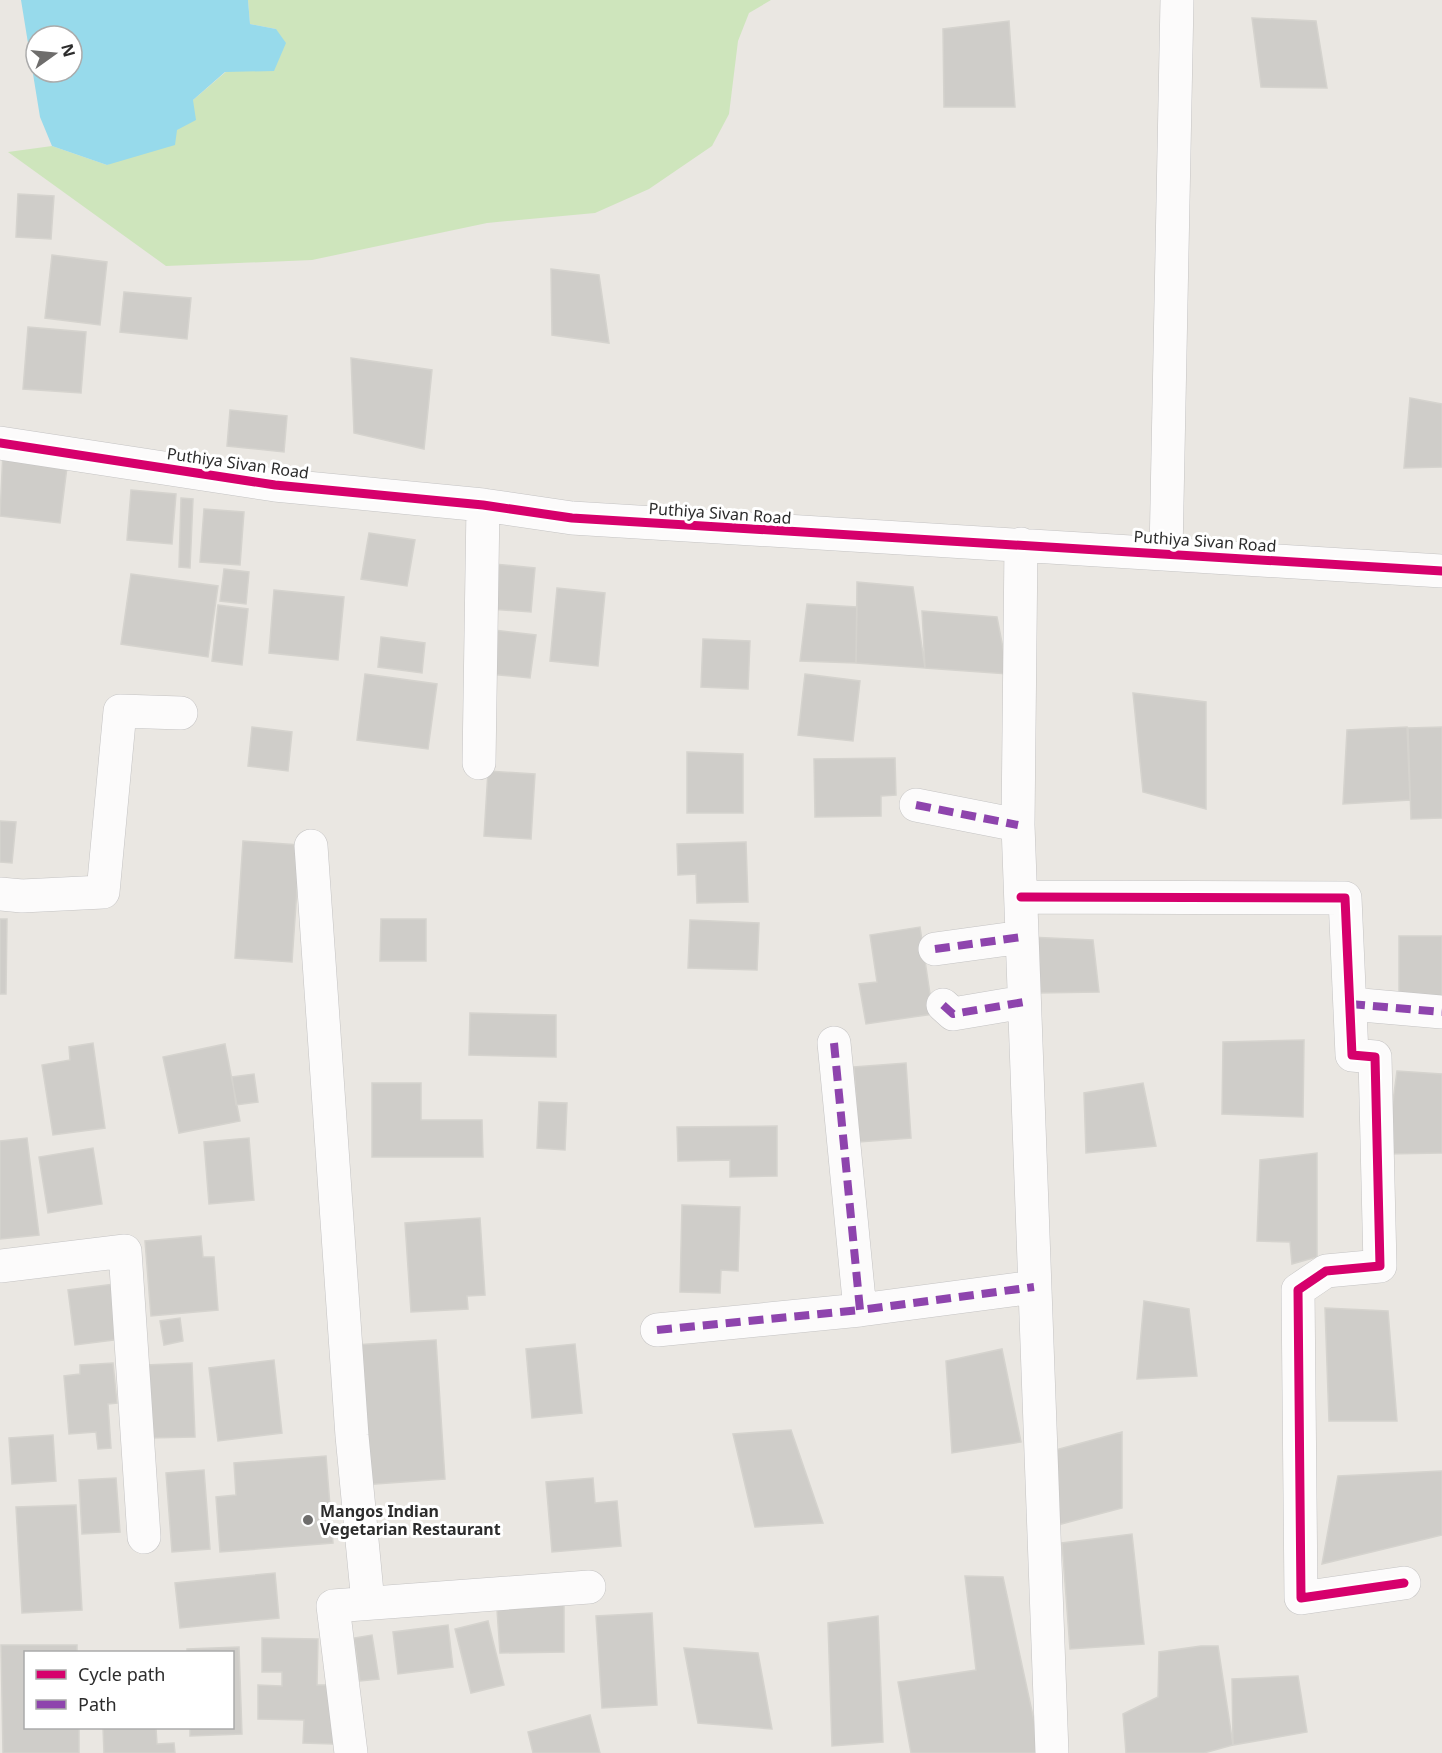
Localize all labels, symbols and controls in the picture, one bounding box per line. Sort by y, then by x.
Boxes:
north arrow [24,24,84,84]
text: N [56,41,81,59]
street label: Puthiya Sivan Road [166,442,310,484]
street label: Puthiya Sivan Road [648,497,792,529]
street label: Puthiya Sivan Road [1133,525,1277,557]
place label: Mangos Indian Vegetarian Restaurant [320,1500,501,1540]
marker: Mangos Indian Vegetarian Restaurant [301,1513,315,1527]
legend [24,1651,234,1729]
text: Cycle path [78,1662,165,1686]
text: Path [78,1692,117,1716]

